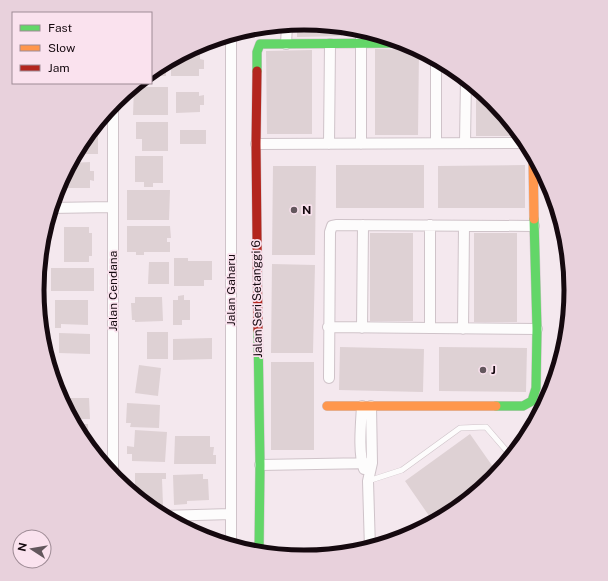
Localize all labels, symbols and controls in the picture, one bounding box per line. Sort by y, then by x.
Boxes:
legend [12,12,152,84]
text: Fast [48,21,73,35]
text: Slow [48,41,76,55]
text: Jam [48,61,70,75]
place label: N [302,203,311,217]
marker: N [289,205,299,215]
street label: Jalan Seri Setanggi 6 [249,240,265,358]
street label: Jalan Cendana [106,251,120,331]
street label: Jalan Gaharu [224,254,238,326]
place label: J [491,363,496,377]
marker: J [478,365,488,375]
north arrow [12,529,52,569]
text: N [15,541,29,552]

